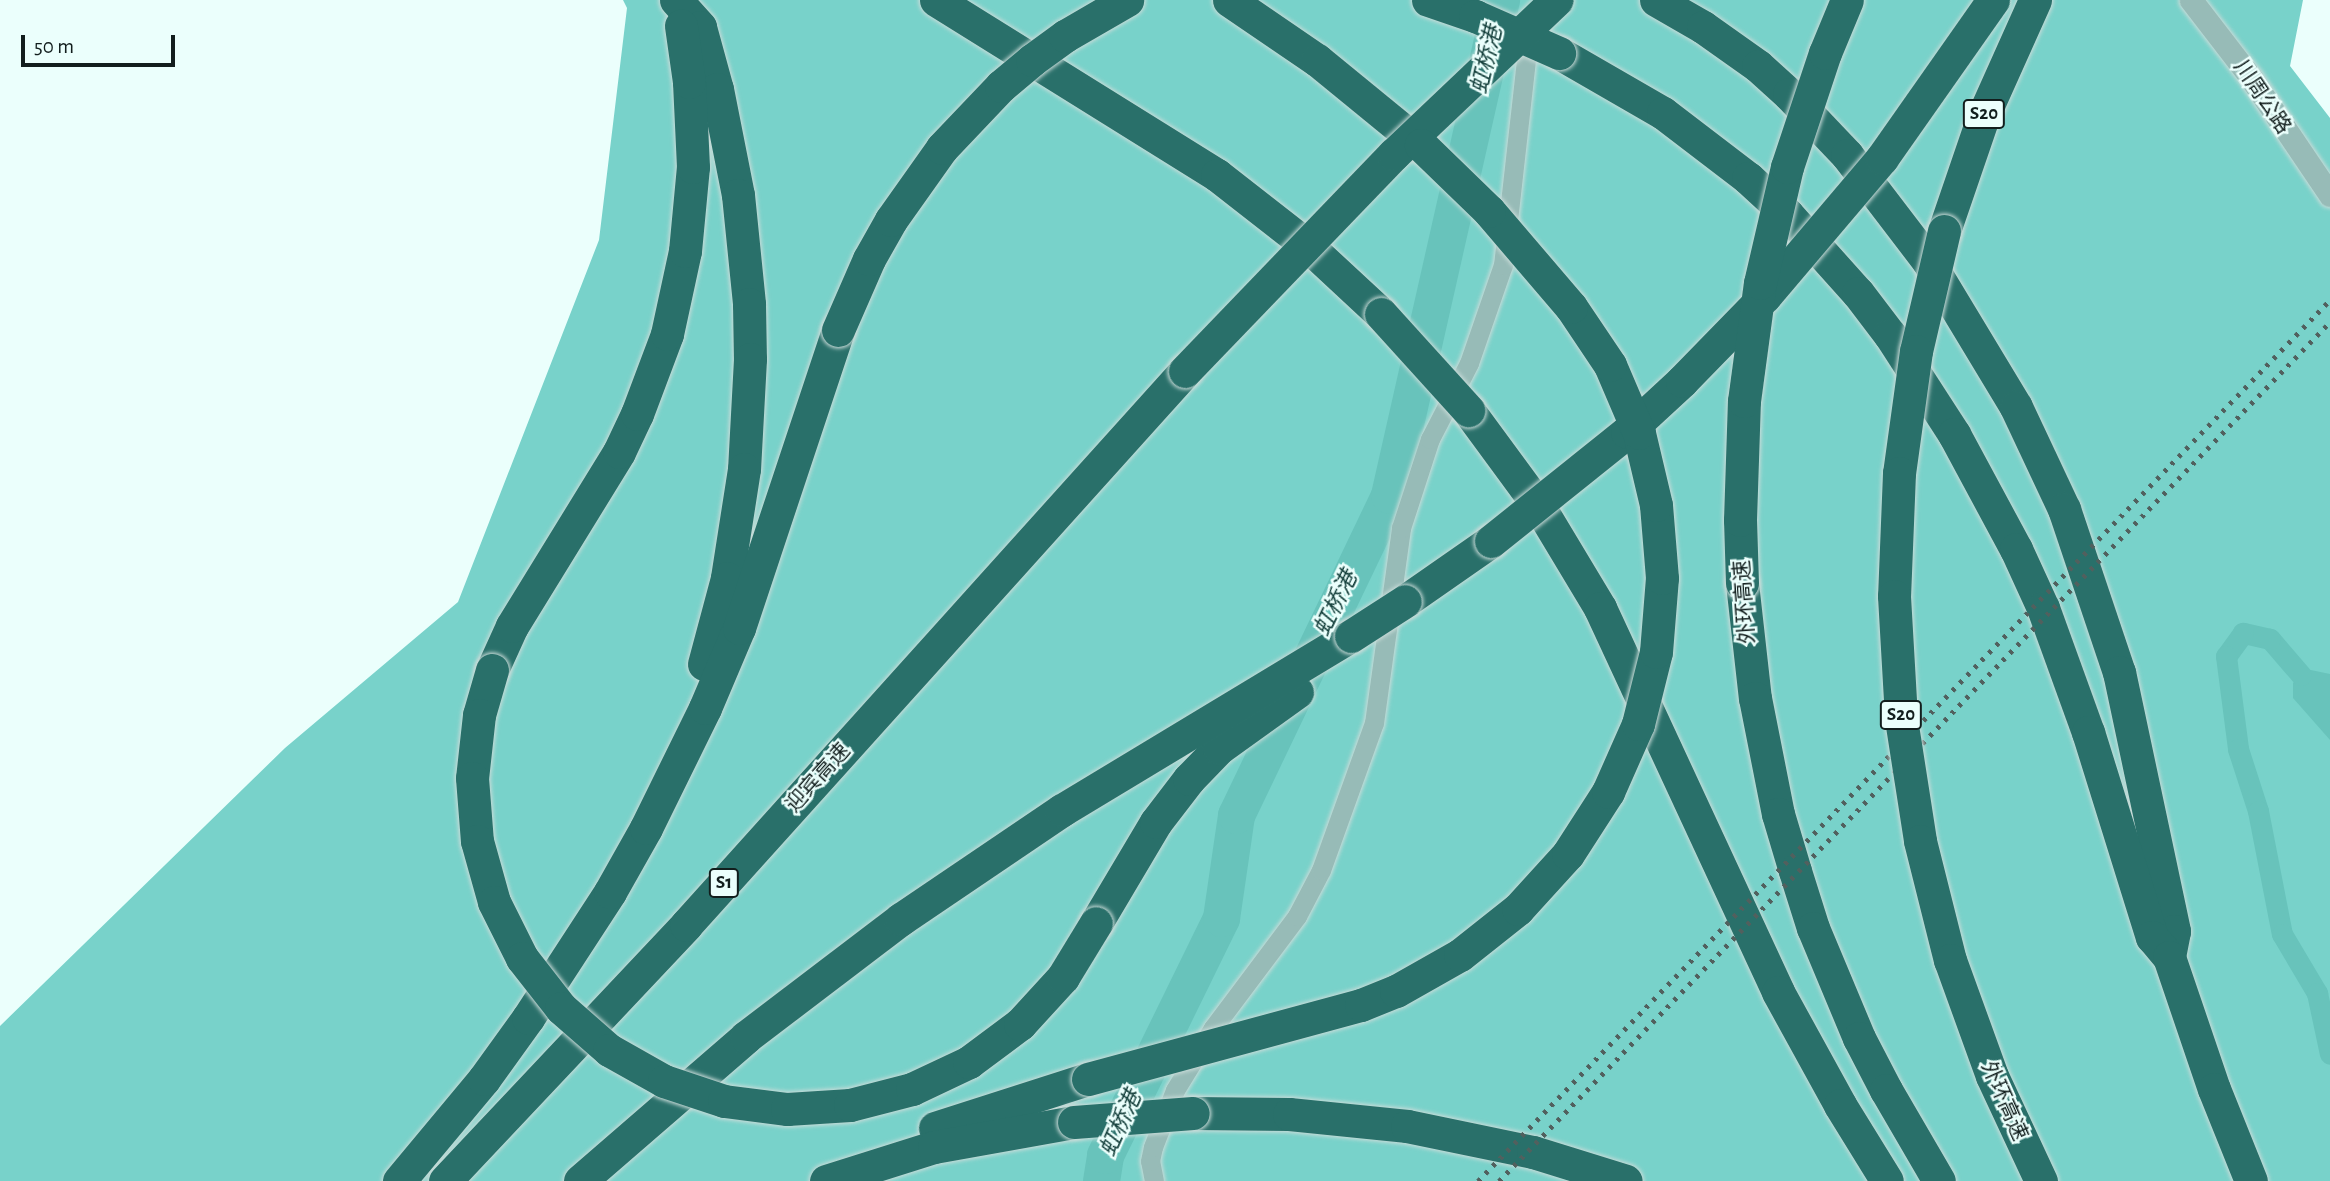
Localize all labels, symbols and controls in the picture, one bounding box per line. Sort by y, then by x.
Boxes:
scale bar [24,21,178,65]
water label: 虹桥港 [1467,23,1509,97]
text: 50 m [34,36,74,57]
street label: 川周公路 [2228,55,2296,139]
road number: S20 [1961,98,2007,130]
street label: 外环高速 [1730,559,1760,645]
water label: 虹桥港 [1309,567,1365,641]
road number: S20 [1878,700,1924,730]
street label: 迎宾高速 [781,738,855,818]
road number: S1 [708,868,740,898]
street label: 外环高速 [1975,1058,2033,1144]
water label: 虹桥港 [1095,1087,1149,1161]

